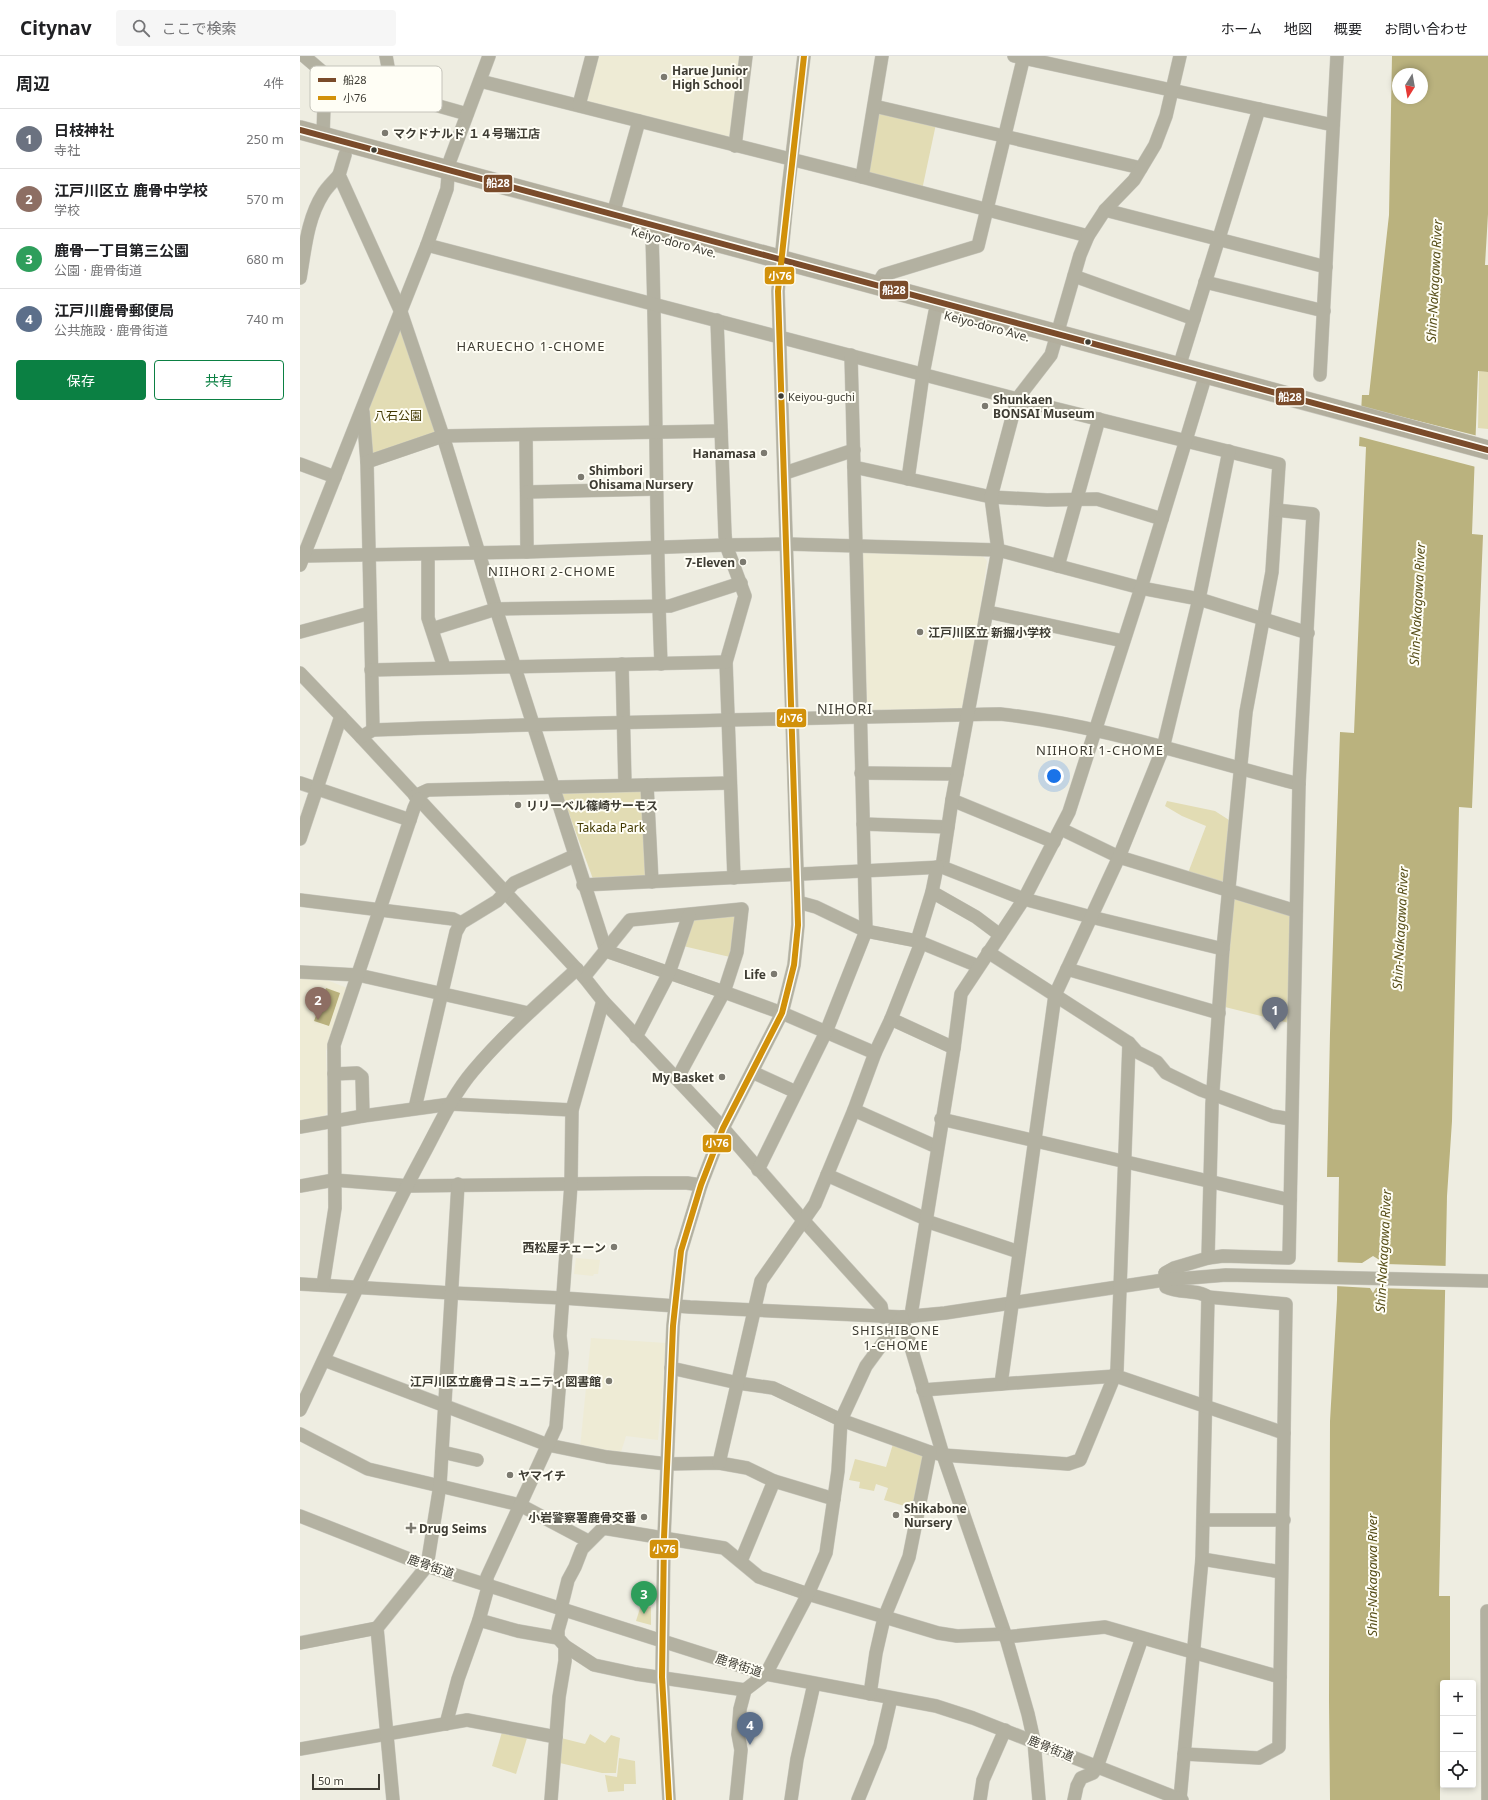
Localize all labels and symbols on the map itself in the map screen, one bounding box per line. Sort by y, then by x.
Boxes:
place label: Harue Junior High School [672,62,748,93]
legend [310,66,442,112]
north arrow [1392,68,1428,104]
text: 船28 [343,72,367,87]
marker: Harue Junior High School [659,72,669,82]
text: 小76 [343,90,367,105]
place label: マクドナルド １４号瑞江店 [393,125,540,142]
marker: マクドナルド １４号瑞江店 [380,128,390,138]
unlabelled marker [369,145,379,155]
line badge: 船28 [483,174,513,193]
text: 船28 [486,175,510,190]
water label: Shin-Nakagawa River [1422,218,1446,343]
street label: Keiyo-doro Ave. [629,222,719,262]
line badge: 小76 [764,266,795,285]
text: 小76 [768,268,792,283]
line badge: 船28 [879,280,909,300]
text: 船28 [882,282,906,297]
street label: Keiyo-doro Ave. [942,306,1032,346]
district label: HARUECHO 1-CHOME [457,337,605,355]
unlabelled marker [1083,337,1093,347]
line badge: 船28 [1275,387,1305,406]
place label: Keiyou-guchi [788,389,855,404]
text: 船28 [1278,389,1302,404]
marker: Keiyou-guchi [776,391,786,401]
place label: Shunkaen BONSAI Museum [993,391,1095,422]
marker: Shunkaen BONSAI Museum [980,401,990,411]
park label: 八石公園 [374,407,422,424]
place label: Hanamasa [693,445,756,462]
marker: Hanamasa [759,448,769,458]
place label: Shimbori Ohisama Nursery [589,462,694,493]
marker: Shimbori Ohisama Nursery [576,472,586,482]
water label: Shin-Nakagawa River [1405,541,1429,666]
place label: 7-Eleven [685,554,735,571]
marker: 7-Eleven [738,557,748,567]
district label: NIIHORI 2-CHOME [488,562,616,580]
place label: 江戸川区立 新掘小学校 [928,624,1051,641]
marker: 江戸川区立 新掘小学校 [915,627,925,637]
district label: NIHORI [817,699,873,718]
line badge: 小76 [776,708,807,728]
text: 小76 [779,710,803,725]
district label: NIIHORI 1-CHOME [1036,741,1164,759]
your location [1044,766,1064,786]
place label: リリーベル篠崎サーモス [526,797,658,814]
marker: リリーベル篠崎サーモス [513,800,523,810]
park label: Takada Park [577,819,646,836]
water label: Shin-Nakagawa River [1388,865,1412,990]
place label: Life [744,966,766,983]
marker: Life [769,969,779,979]
pin: 2 [305,987,331,1020]
pin: 1 [1262,997,1288,1030]
place label: My Basket [652,1069,714,1086]
marker: My Basket [717,1072,727,1082]
line badge: 小76 [702,1134,732,1153]
text: 小76 [705,1135,729,1150]
water label: Shin-Nakagawa River [1371,1188,1395,1313]
place label: 西松屋チェーン [523,1239,606,1256]
marker: 西松屋チェーン [609,1242,619,1252]
district label: SHISHIBONE 1-CHOME [852,1321,940,1354]
place label: 江戸川区立鹿骨コミュニティ図書館 [410,1373,601,1390]
marker: 江戸川区立鹿骨コミュニティ図書館 [604,1376,614,1386]
place label: ヤマイチ [518,1467,566,1484]
marker: ヤマイチ [505,1470,515,1480]
place label: Shikabone Nursery [904,1500,967,1531]
place label: 小岩警察署鹿骨交番 [528,1509,637,1526]
marker: Shikabone Nursery [891,1510,901,1520]
marker: 小岩警察署鹿骨交番 [639,1512,649,1522]
water label: Shin-Nakagawa River [1363,1513,1381,1637]
place label: Drug Seims [419,1520,487,1537]
marker: Drug Seims [406,1523,416,1533]
line badge: 小76 [649,1539,679,1559]
text: 小76 [652,1541,676,1556]
street label: 鹿骨街道 [406,1550,456,1582]
pin: 3 [631,1581,657,1614]
street label: 鹿骨街道 [714,1649,764,1681]
pin: 4 [737,1712,763,1745]
street label: 鹿骨街道 [1026,1731,1076,1765]
scale bar [312,1772,380,1791]

